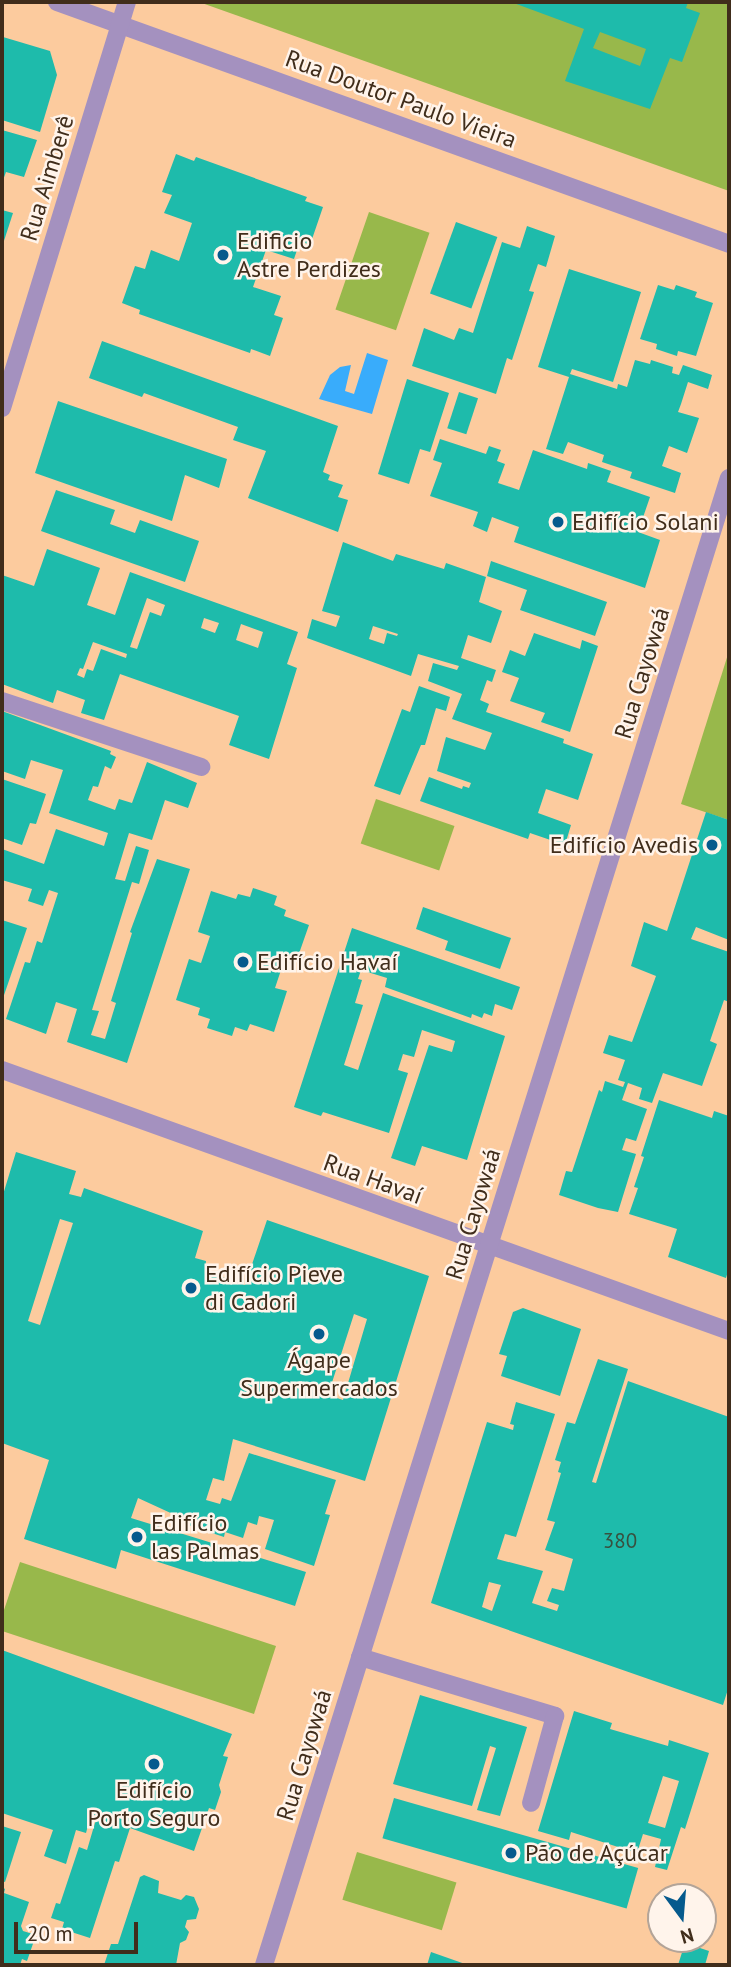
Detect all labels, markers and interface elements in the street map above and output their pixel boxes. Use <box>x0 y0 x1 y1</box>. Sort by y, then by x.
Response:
street label: Rua Doutor Paulo Vieira <box>281 44 521 154</box>
street label: Rua Aimberê <box>14 111 80 245</box>
place label: Edificio Astre Perdizes <box>237 227 381 283</box>
marker: Edificio Astre Perdizes <box>215 247 231 263</box>
place label: Edifício Solani <box>572 508 719 536</box>
marker: Edifício Solani <box>550 514 566 530</box>
street label: Rua Cayowaá <box>608 604 676 742</box>
place label: Edifício Avedis <box>549 831 698 859</box>
marker: Edifício Avedis <box>704 837 720 853</box>
place label: Edifício Havaí <box>257 948 398 976</box>
marker: Edifício Havaí <box>235 954 251 970</box>
street label: Rua Cayowaá <box>439 1145 507 1283</box>
street label: Rua Havaí <box>320 1148 426 1210</box>
place label: Edifício Pieve di Cadori <box>205 1260 343 1316</box>
marker: Edifício Pieve di Cadori <box>183 1280 199 1296</box>
marker: Ágape Supermercados <box>311 1326 327 1342</box>
place label: Ágape Supermercados <box>240 1346 398 1402</box>
place label: Edifício las Palmas <box>151 1509 259 1565</box>
house number: 380 <box>603 1528 637 1554</box>
marker: Edifício las Palmas <box>129 1529 145 1545</box>
street label: Rua Cayowaá <box>270 1686 338 1824</box>
marker: Edifício Porto Seguro <box>146 1756 162 1772</box>
place label: Edifício Porto Seguro <box>88 1776 220 1832</box>
place label: Pão de Açúcar <box>525 1839 669 1867</box>
marker: Pão de Açúcar <box>503 1845 519 1861</box>
north arrow <box>647 1883 717 1953</box>
scale bar <box>18 1908 142 1952</box>
text: 20 m <box>27 1920 73 1947</box>
text: N <box>678 1923 697 1950</box>

